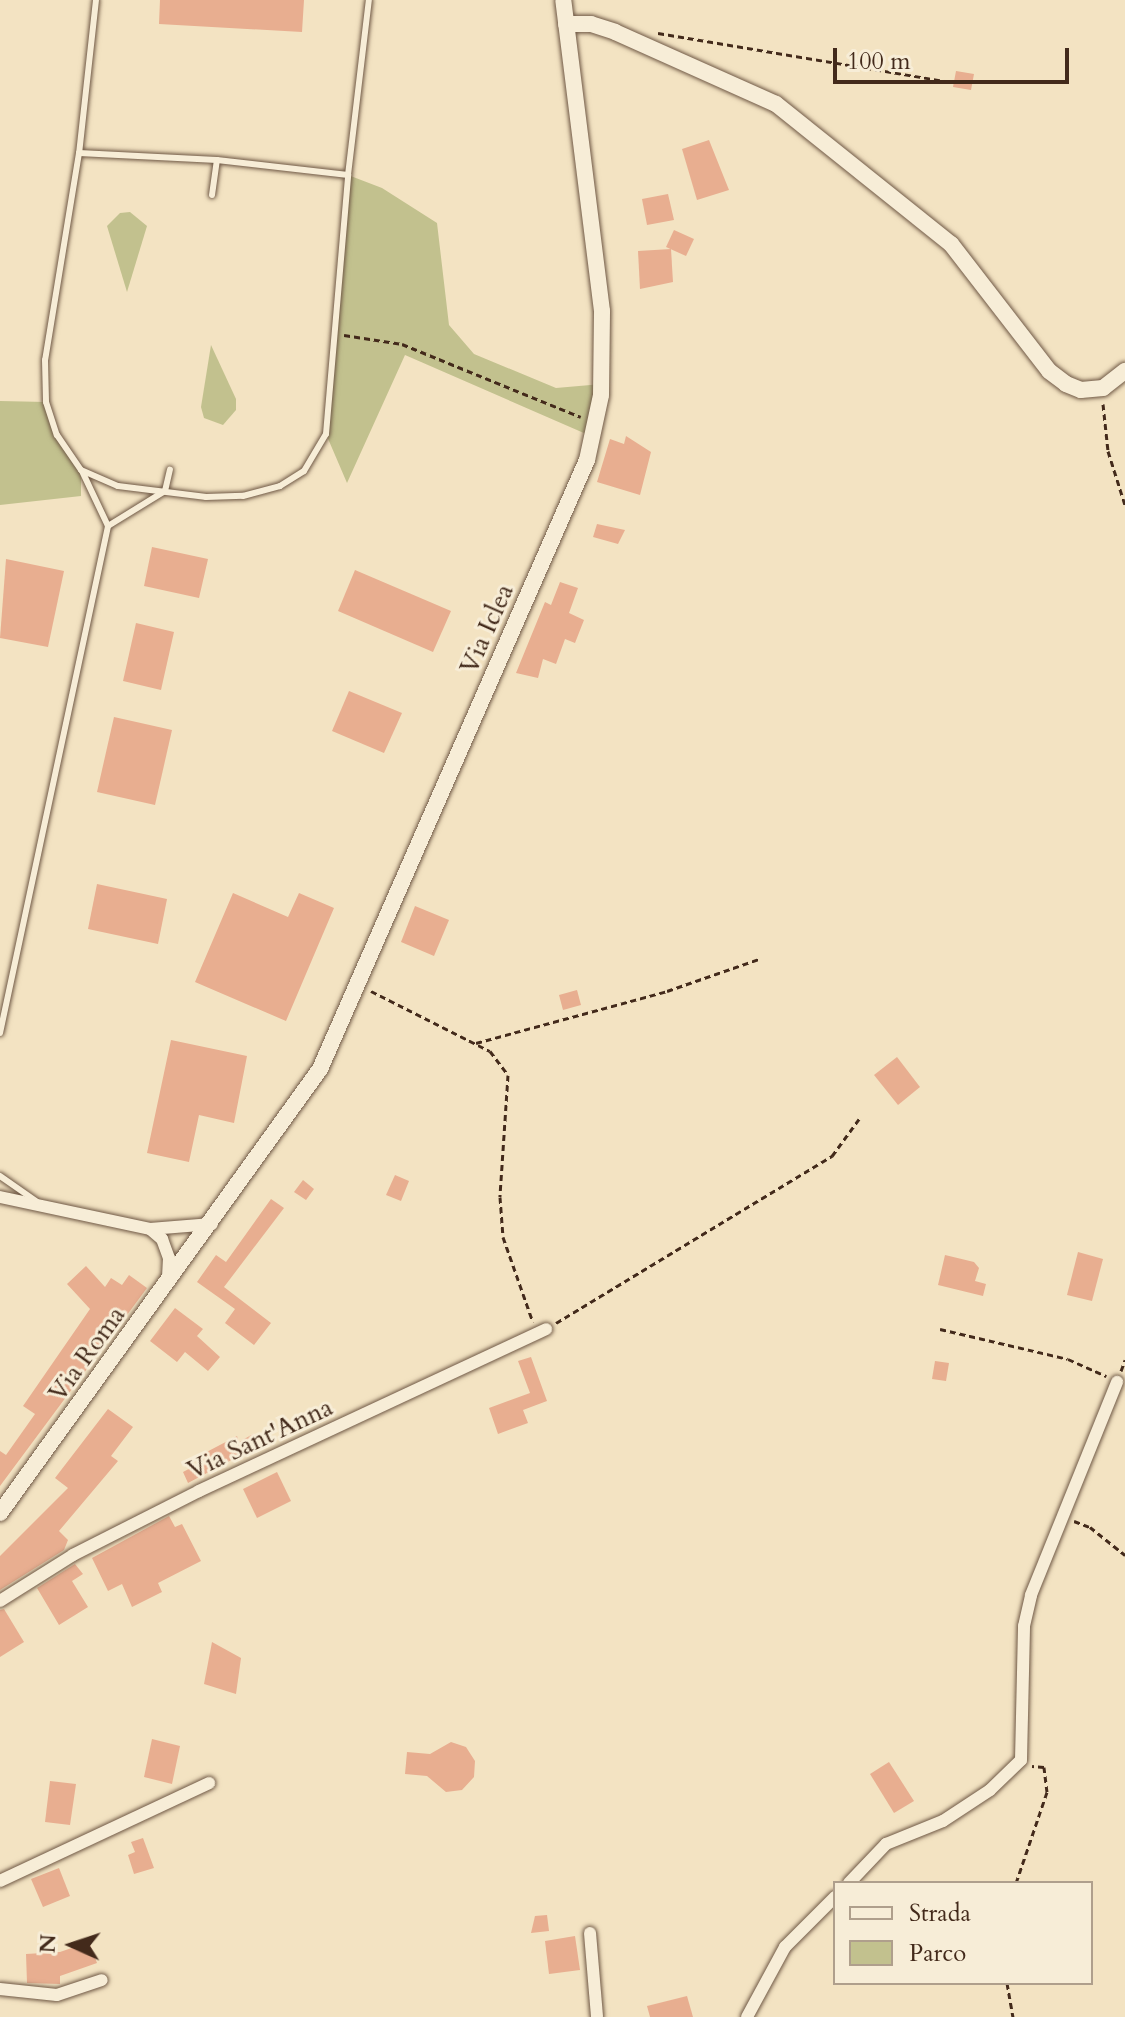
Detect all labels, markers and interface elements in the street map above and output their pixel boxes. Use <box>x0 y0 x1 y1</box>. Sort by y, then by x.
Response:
scale bar <box>837 32 1073 82</box>
text: 100 m <box>847 45 911 78</box>
street label: Via Iclea <box>453 579 521 679</box>
street label: Via Roma <box>42 1300 132 1408</box>
street label: Via Sant'Anna <box>182 1392 338 1486</box>
legend <box>833 1881 1093 1985</box>
text: Strada <box>909 1897 971 1930</box>
north arrow <box>32 1905 112 1985</box>
text: N <box>33 1933 64 1954</box>
text: Parco <box>909 1937 966 1970</box>

